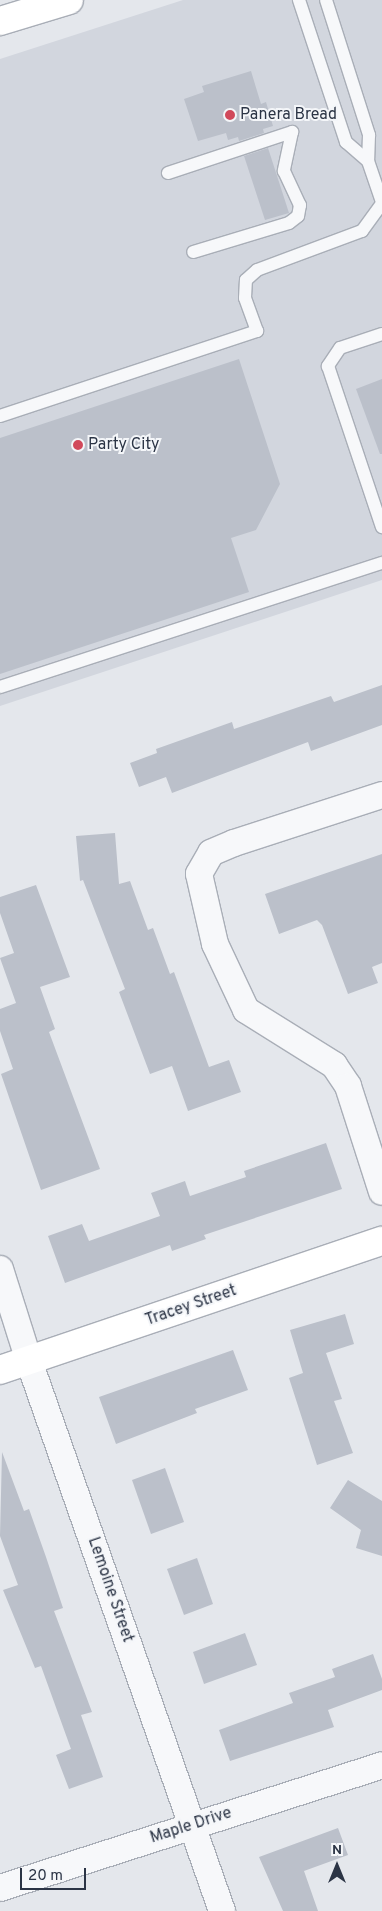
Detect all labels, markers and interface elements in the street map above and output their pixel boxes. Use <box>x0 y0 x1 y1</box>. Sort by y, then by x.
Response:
place label: Panera Bread <box>240 105 337 125</box>
marker: Panera Bread <box>224 109 236 121</box>
place label: Party City <box>88 435 159 455</box>
marker: Party City <box>72 439 84 451</box>
street label: Tracey Street <box>143 1281 239 1331</box>
street label: Lemoine Street <box>83 1535 137 1645</box>
street label: Maple Drive <box>148 1804 234 1848</box>
north arrow <box>312 1841 362 1891</box>
text: N <box>332 1842 342 1859</box>
scale bar <box>22 1858 89 1890</box>
text: 20 m <box>28 1867 63 1886</box>

